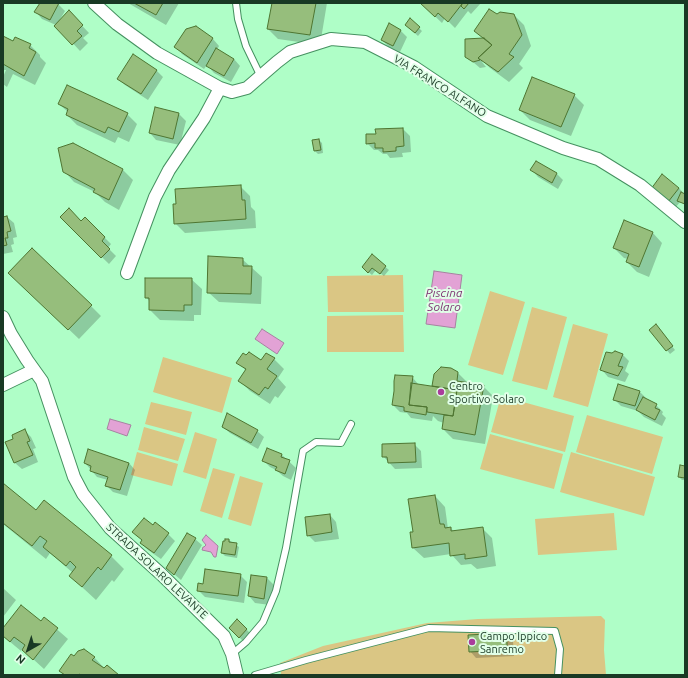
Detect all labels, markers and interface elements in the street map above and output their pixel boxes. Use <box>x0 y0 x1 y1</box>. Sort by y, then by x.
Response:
street label: VIA FRANCO ALFANO <box>391 52 489 120</box>
water label: Piscina Solaro <box>426 286 462 314</box>
place label: Centro Sportivo Solaro <box>449 379 524 405</box>
marker: Centro Sportivo Solaro <box>436 387 446 397</box>
street label: STRADA SOLARO LEVANTE <box>103 520 211 622</box>
place label: Campo Ippico Sanremo <box>480 629 547 655</box>
north arrow <box>8 630 48 670</box>
marker: Campo Ippico Sanremo <box>467 637 477 647</box>
text: N <box>13 652 27 667</box>

